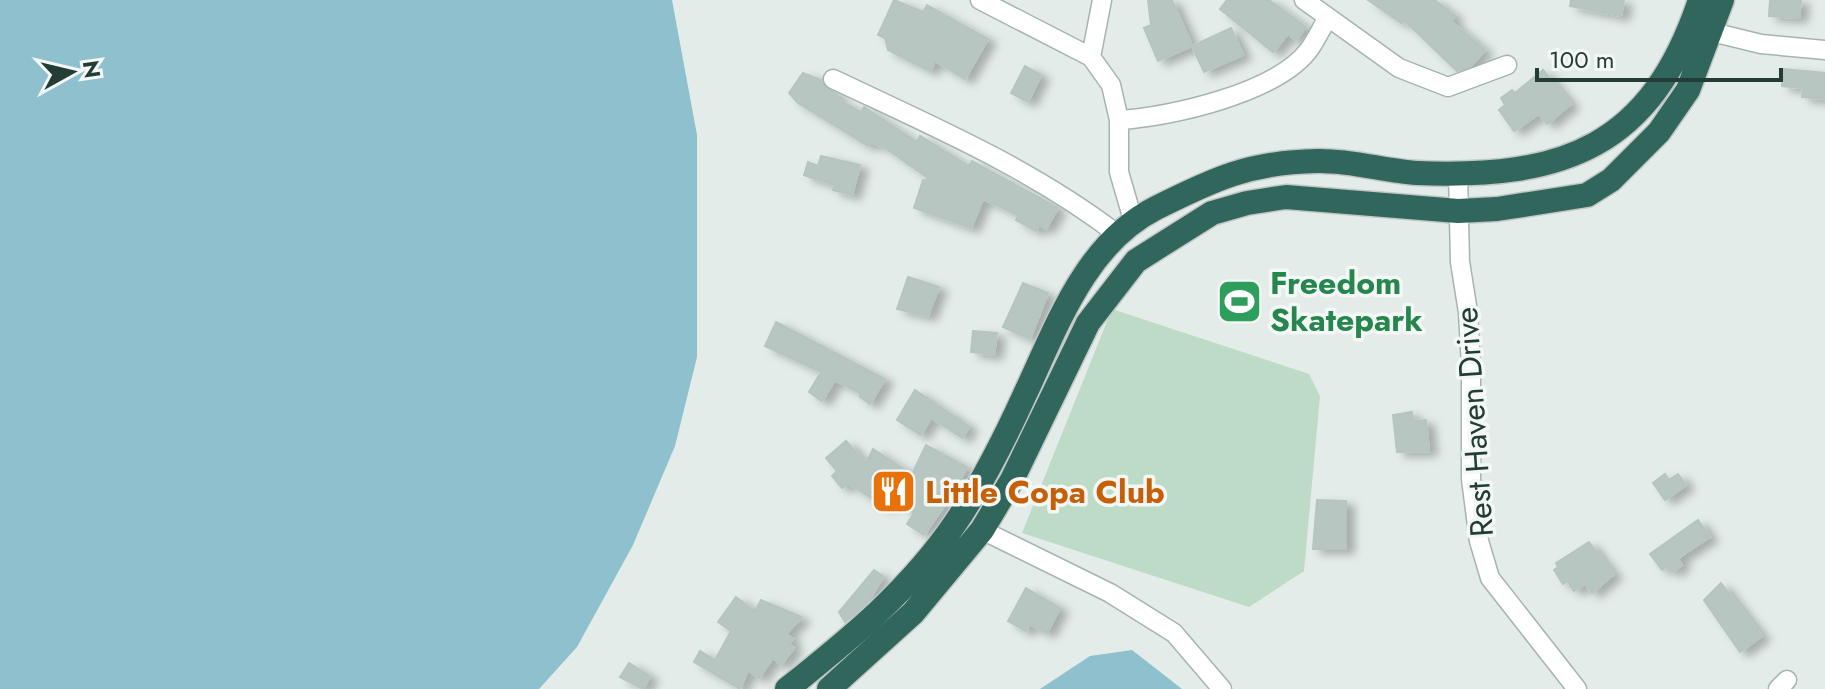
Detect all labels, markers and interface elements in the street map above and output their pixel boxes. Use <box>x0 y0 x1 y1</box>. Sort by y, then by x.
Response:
north arrow <box>32 32 112 112</box>
scale bar <box>1537 32 1781 82</box>
text: 100 m <box>1549 42 1615 77</box>
text: N <box>75 58 109 80</box>
place label: Freedom Skatepark <box>1270 260 1423 343</box>
sports icon: Freedom Skatepark <box>1215 277 1263 325</box>
street label: Rest Haven Drive <box>1443 306 1505 538</box>
restaurant icon: Little Copa Club <box>870 468 918 516</box>
place label: Little Copa Club <box>925 469 1165 515</box>

